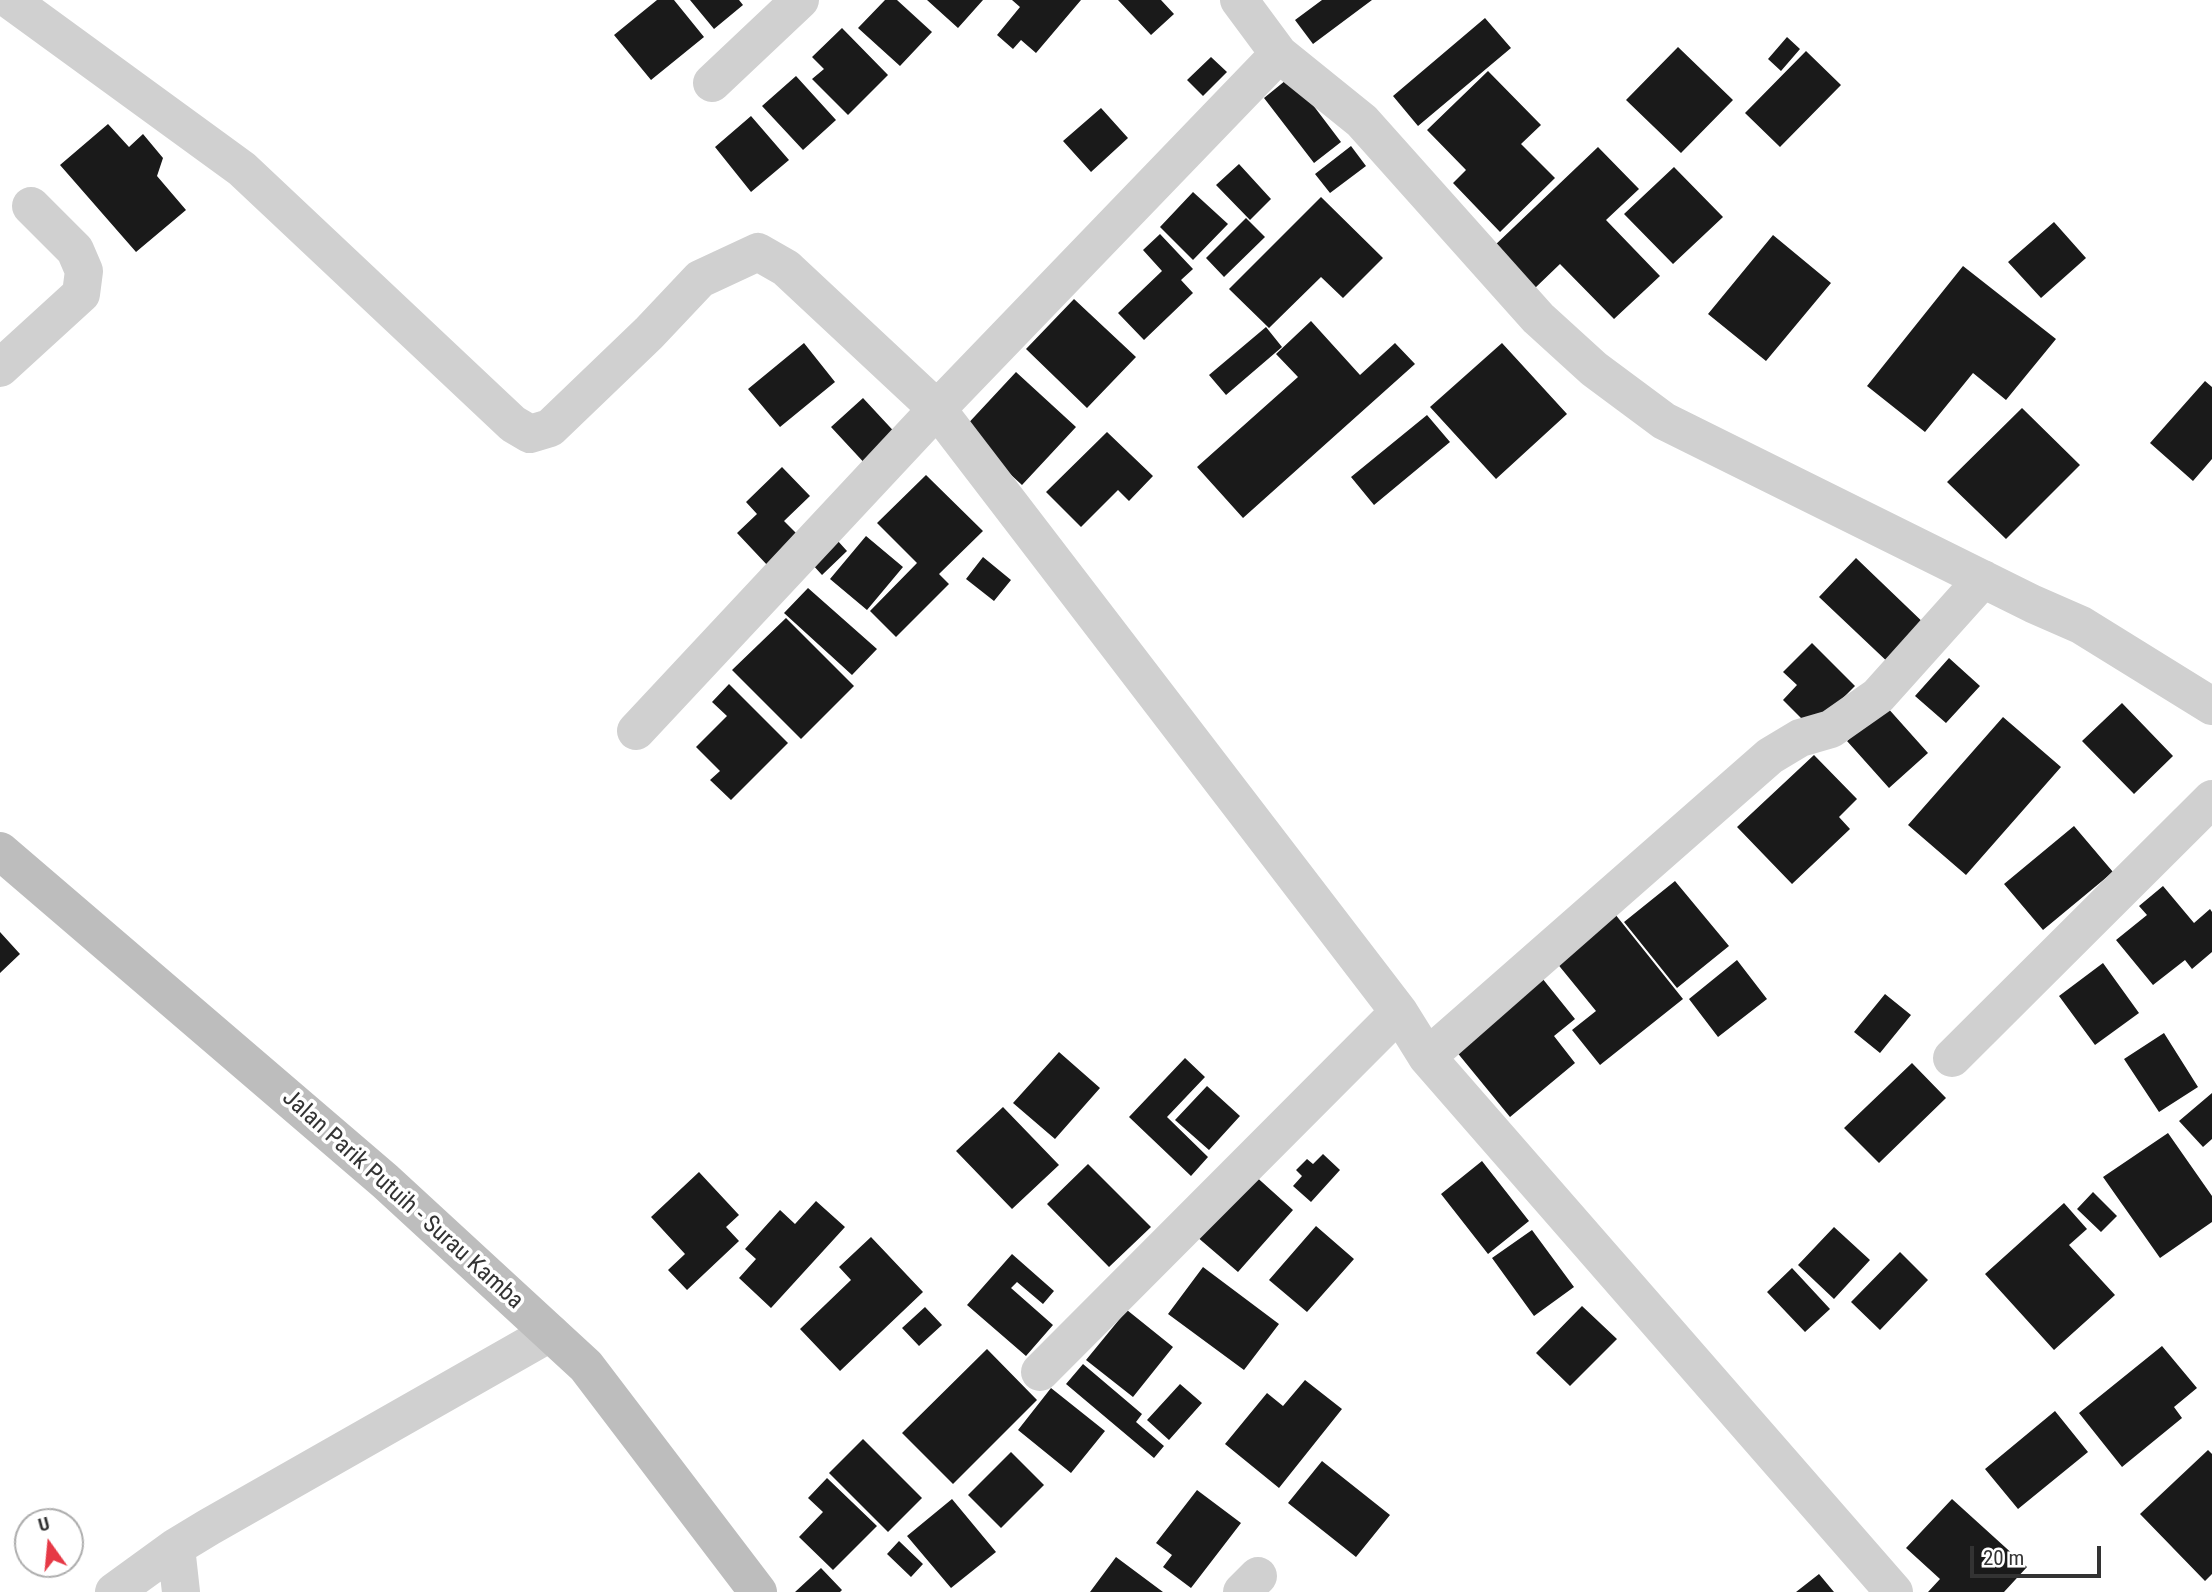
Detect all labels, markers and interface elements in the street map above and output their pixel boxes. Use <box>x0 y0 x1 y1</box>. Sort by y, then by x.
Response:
street label: Jalan Parik Putuih - Surau Kamba <box>276 1084 528 1316</box>
north arrow <box>14 1508 84 1578</box>
text: U <box>36 1512 52 1537</box>
scale bar <box>1974 1532 2105 1576</box>
text: 20 m <box>1983 1546 2024 1570</box>

